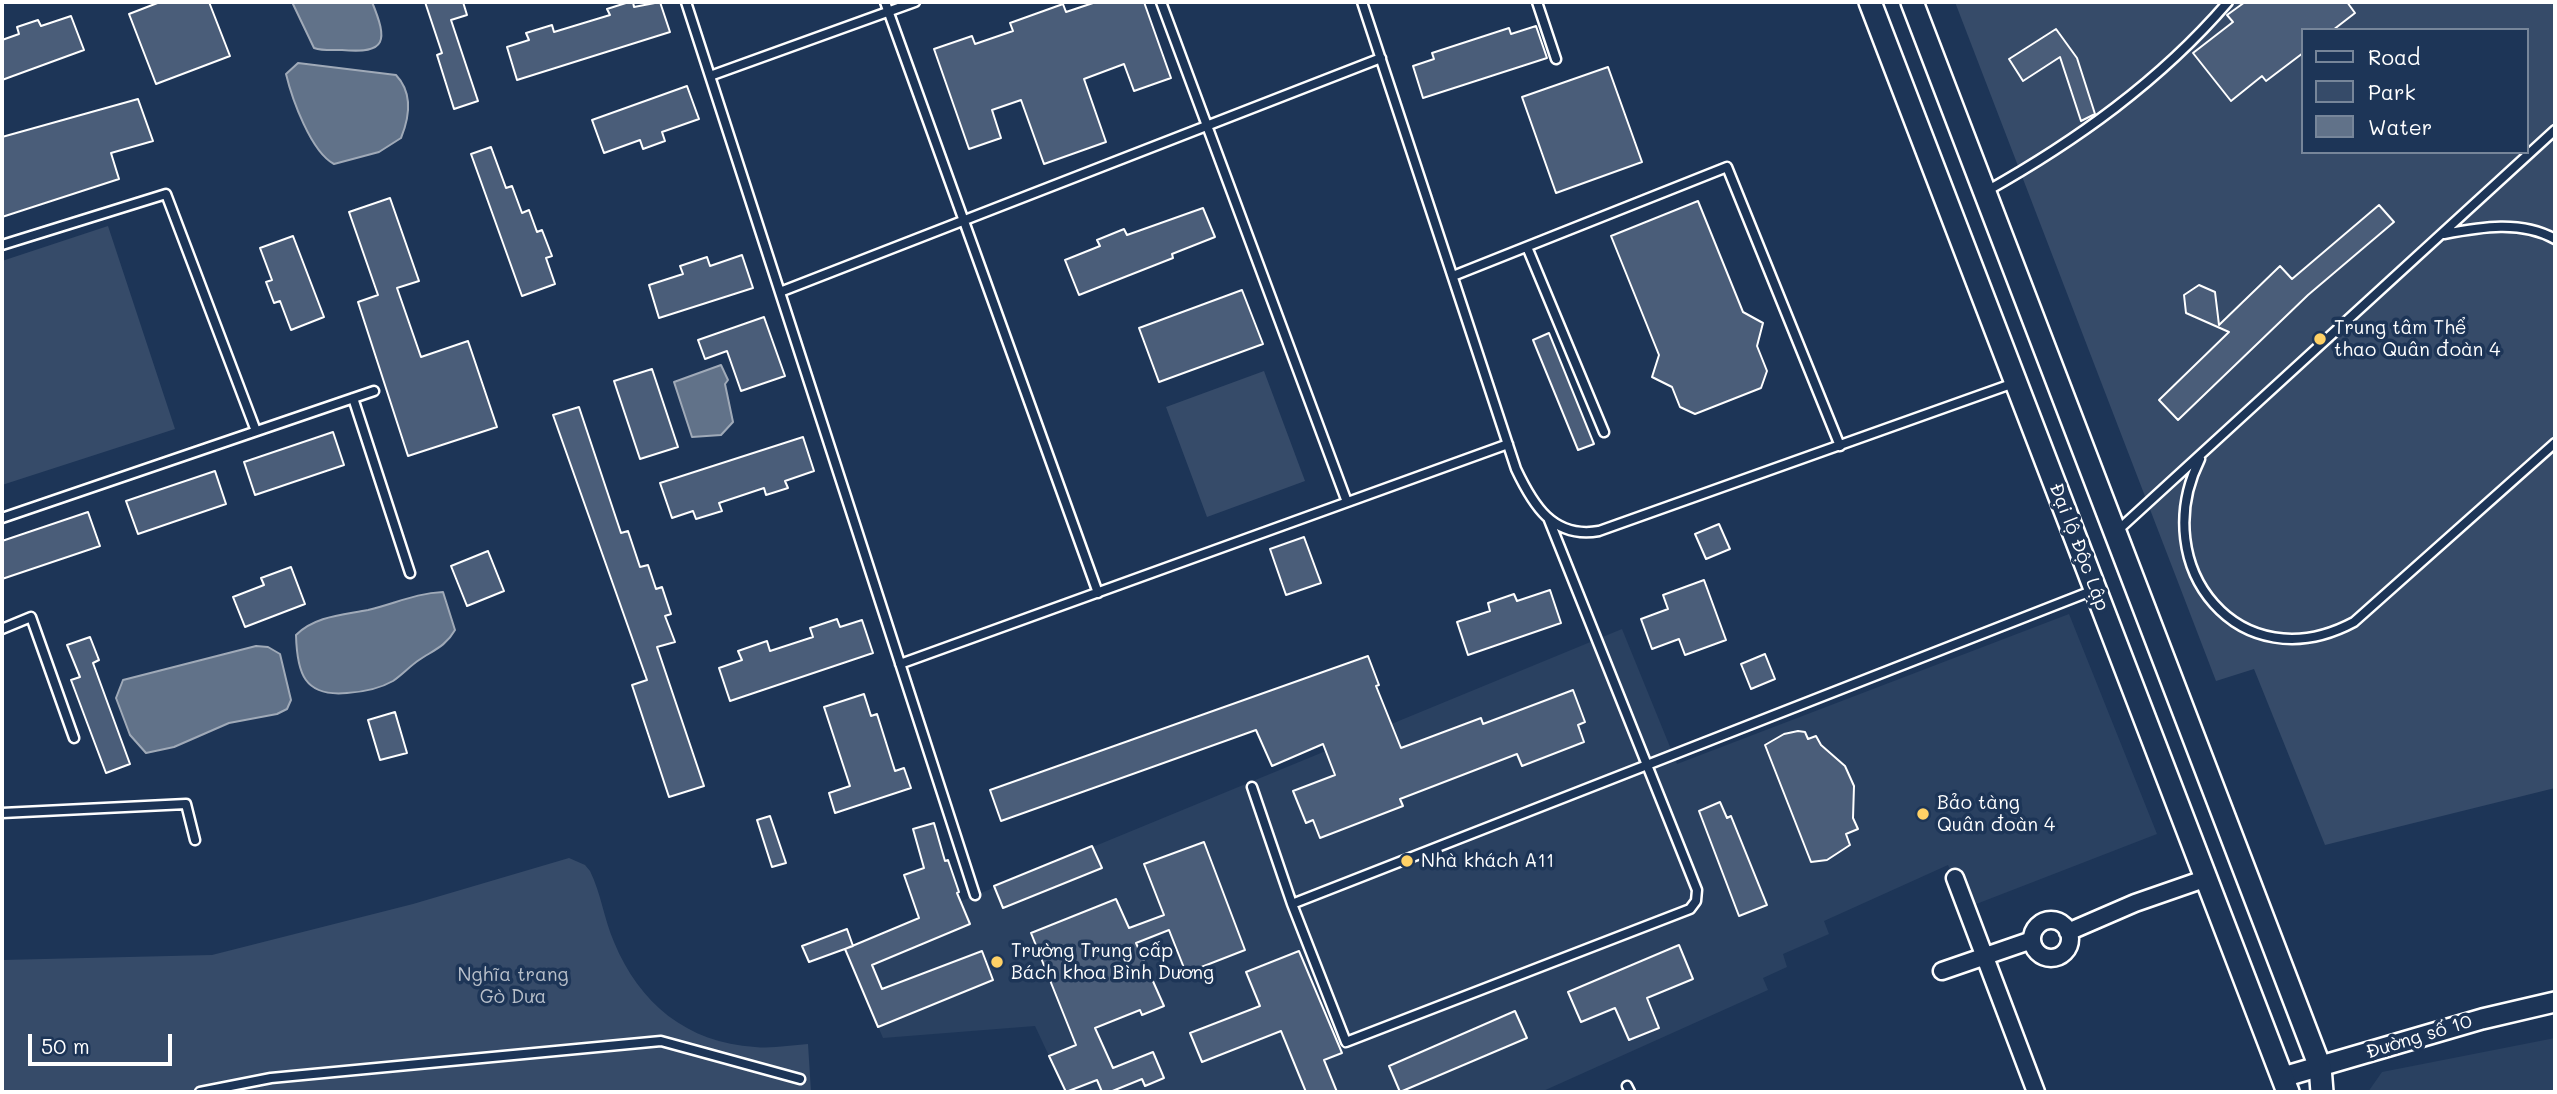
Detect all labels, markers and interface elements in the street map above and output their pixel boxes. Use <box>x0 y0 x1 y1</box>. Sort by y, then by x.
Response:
legend <box>2302 28 2529 154</box>
text: Road <box>2368 43 2420 70</box>
text: Park <box>2368 78 2416 105</box>
text: Water <box>2368 113 2432 140</box>
place label: Trung tâm Thể thao Quân đoàn 4 <box>2334 317 2500 361</box>
marker: Trung tâm Thể thao Quân đoàn 4 <box>2312 331 2328 347</box>
street label: Đại lộ Độc Lập <box>2044 480 2114 614</box>
place label: Bảo tàng Quân đoàn 4 <box>1937 792 2055 836</box>
marker: Bảo tàng Quân đoàn 4 <box>1915 806 1931 822</box>
place label: Nhà khách A11 <box>1421 850 1554 872</box>
marker: Nhà khách A11 <box>1399 853 1415 869</box>
place label: Trường Trung cấp Bách khoa Bình Dương <box>1011 940 1214 984</box>
marker: Trường Trung cấp Bách khoa Bình Dương <box>989 954 1005 970</box>
park label: Nghĩa trang Gò Dưa <box>458 964 568 1008</box>
street label: Đường số 10 <box>2363 1010 2475 1064</box>
scale bar <box>32 1020 175 1064</box>
text: 50 m <box>41 1032 90 1059</box>

